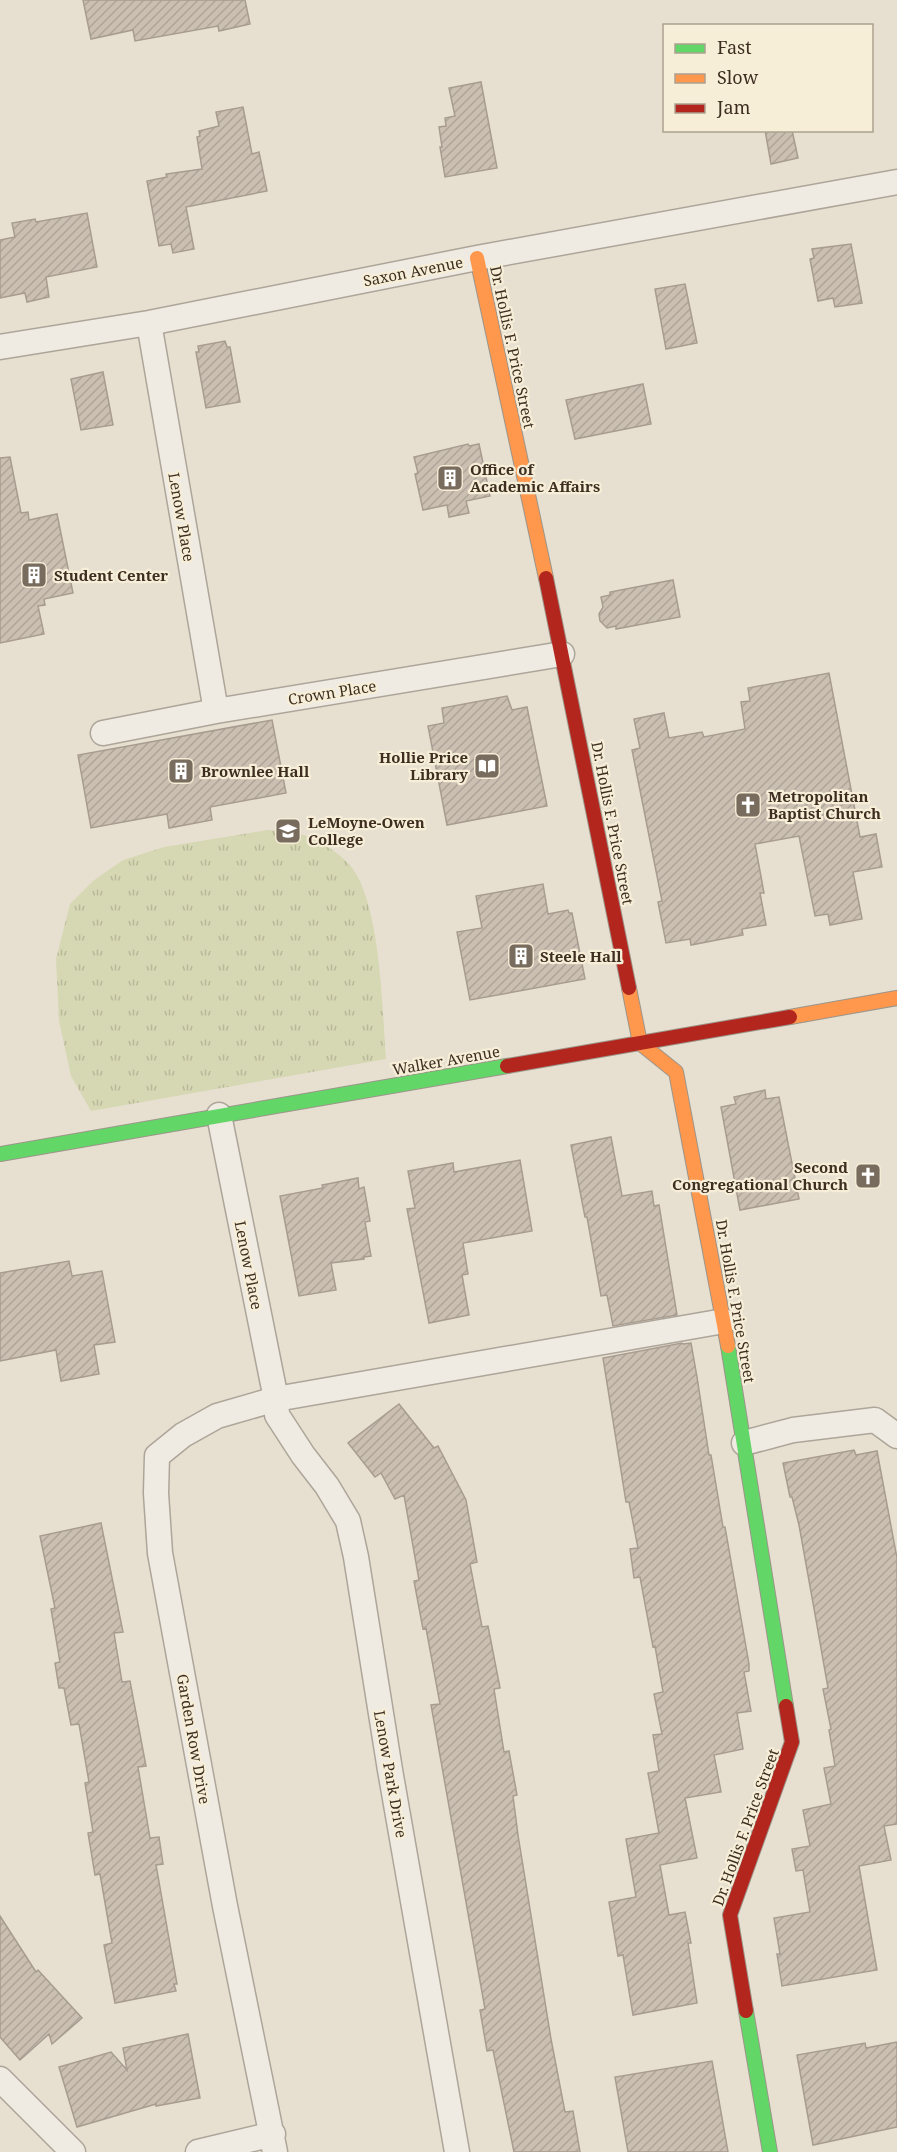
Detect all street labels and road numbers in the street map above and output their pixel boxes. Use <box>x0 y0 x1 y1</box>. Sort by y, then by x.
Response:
street label: Saxon Avenue <box>361 252 465 290</box>
street label: Dr. Hollis F. Price Street <box>486 264 540 430</box>
street label: Lenow Place <box>164 471 200 563</box>
street label: Crown Place <box>286 675 378 709</box>
street label: Dr. Hollis F. Price Street <box>587 740 639 906</box>
street label: Walker Avenue <box>391 1041 501 1079</box>
street label: Dr. Hollis F. Price Street <box>712 1218 760 1384</box>
street label: Lenow Place <box>231 1219 267 1311</box>
street label: Garden Row Drive <box>173 1672 215 1806</box>
street label: Lenow Park Drive <box>370 1709 412 1839</box>
street label: Dr. Hollis F. Price Street <box>707 1746 783 1908</box>

